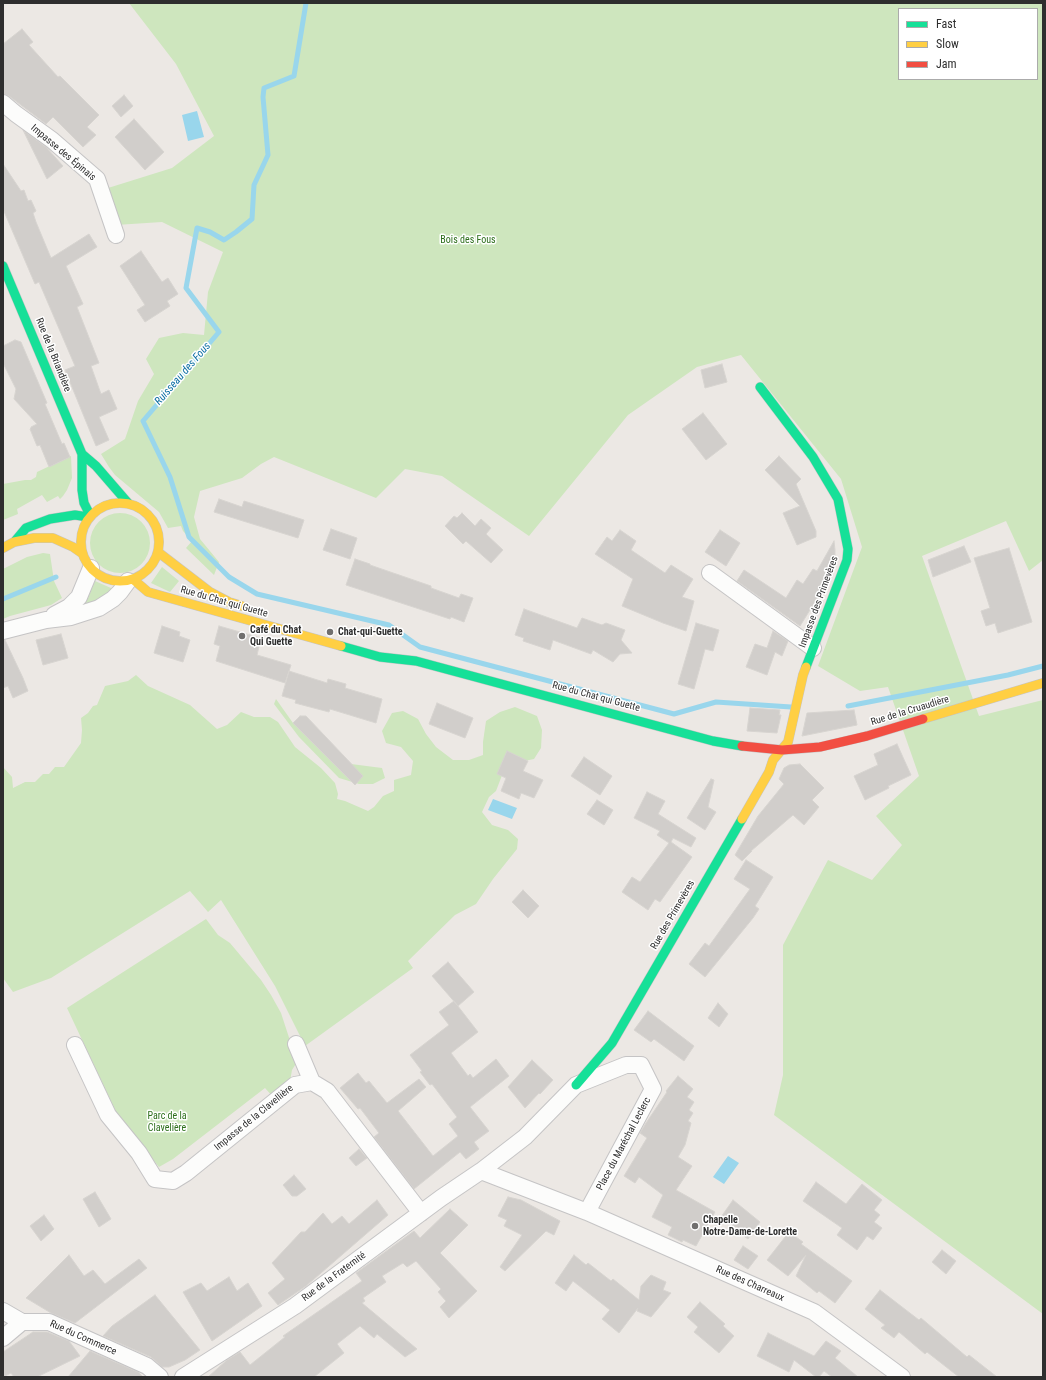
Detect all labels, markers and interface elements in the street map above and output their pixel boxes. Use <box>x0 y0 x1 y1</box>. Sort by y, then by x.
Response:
legend <box>898 8 1038 80</box>
text: Fast <box>936 17 956 31</box>
text: Slow <box>936 37 959 51</box>
text: Jam <box>936 57 957 71</box>
street label: Impasse des Épinais <box>28 122 98 184</box>
park label: Bois des Fous <box>440 234 496 246</box>
street label: Rue de la Briandière <box>33 316 73 394</box>
water label: Ruisseau des Fous <box>152 340 214 408</box>
street label: Impasse des Primevères <box>797 555 841 649</box>
street label: Rue du Chat qui Guette <box>179 584 269 620</box>
place label: Café du Chat Qui Guette <box>250 624 301 648</box>
place label: Chat-qui-Guette <box>338 626 402 638</box>
marker: Chat-qui-Guette <box>325 627 335 637</box>
marker: Café du Chat Qui Guette <box>237 631 247 641</box>
street label: Rue du Chat qui Guette <box>551 680 641 714</box>
street label: Rue de la Cruaudière <box>869 693 951 729</box>
street label: Rue des Primevères <box>648 878 698 952</box>
street label: Impasse de la Clavellière <box>212 1083 296 1153</box>
street label: Place du Maréchal Leclerc <box>594 1095 654 1193</box>
park label: Parc de la Clavelière <box>147 1110 187 1134</box>
place label: Chapelle Notre-Dame-de-Lorette <box>703 1214 797 1238</box>
marker: Chapelle Notre-Dame-de-Lorette <box>690 1221 700 1231</box>
street label: Rue de la Fraternité <box>300 1250 368 1304</box>
street label: Rue des Charreaux <box>714 1264 786 1304</box>
street label: Rue du Commerce <box>48 1318 118 1358</box>

